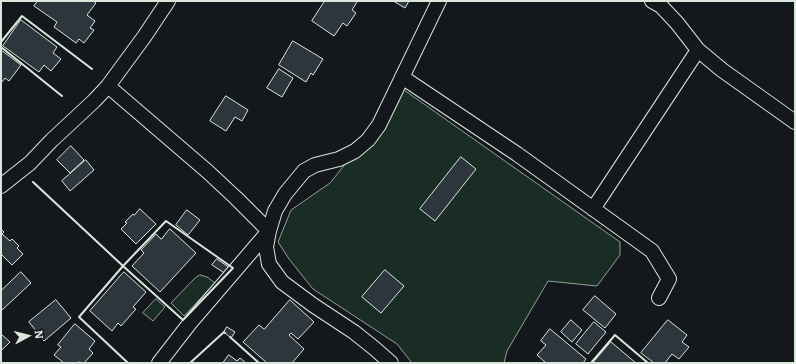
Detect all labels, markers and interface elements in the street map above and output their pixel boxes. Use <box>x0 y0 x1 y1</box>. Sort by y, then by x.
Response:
north arrow <box>8 316 48 356</box>
text: N <box>31 329 48 340</box>

